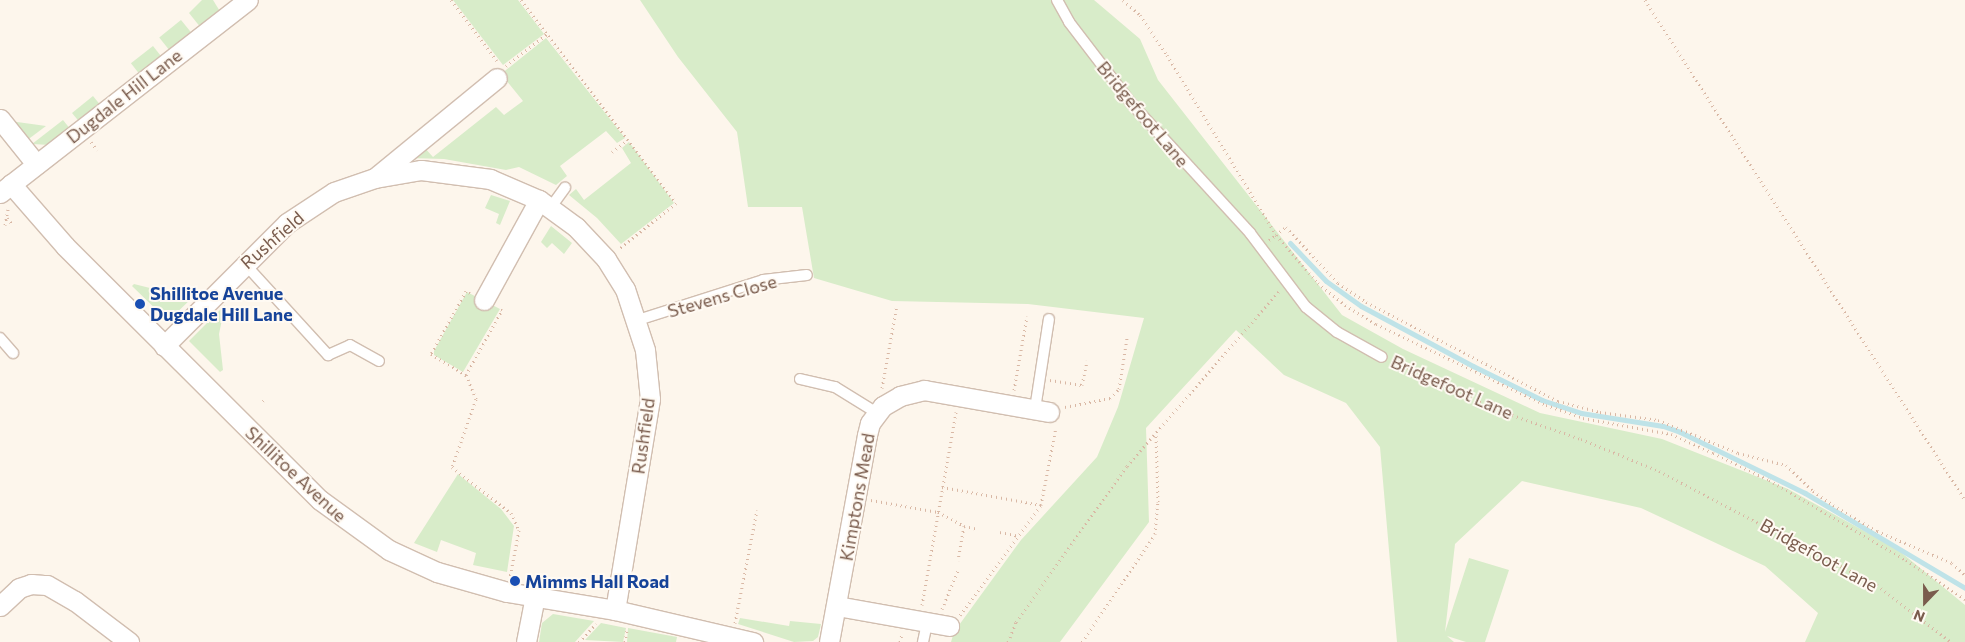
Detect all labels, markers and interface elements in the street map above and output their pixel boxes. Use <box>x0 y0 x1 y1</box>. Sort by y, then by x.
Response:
street label: Dugdale Hill Lane <box>62 44 186 148</box>
street label: Bridgefoot Lane <box>1093 57 1193 171</box>
street label: Rushfield <box>236 207 308 273</box>
street label: Stevens Close <box>665 270 779 322</box>
place label: Shillitoe Avenue Dugdale Hill Lane <box>150 283 293 326</box>
marker: Shillitoe Avenue Dugdale Hill Lane <box>134 298 146 310</box>
street label: Bridgefoot Lane <box>1388 350 1516 424</box>
street label: Rushfield <box>627 397 659 475</box>
street label: Shillitoe Avenue <box>241 422 351 526</box>
street label: Kimptons Mead <box>835 431 879 563</box>
street label: Bridgefoot Lane <box>1756 514 1882 596</box>
place label: Mimms Hall Road <box>525 570 669 592</box>
marker: Mimms Hall Road <box>509 575 521 587</box>
north arrow <box>1900 577 1950 627</box>
text: N <box>1911 607 1927 626</box>

